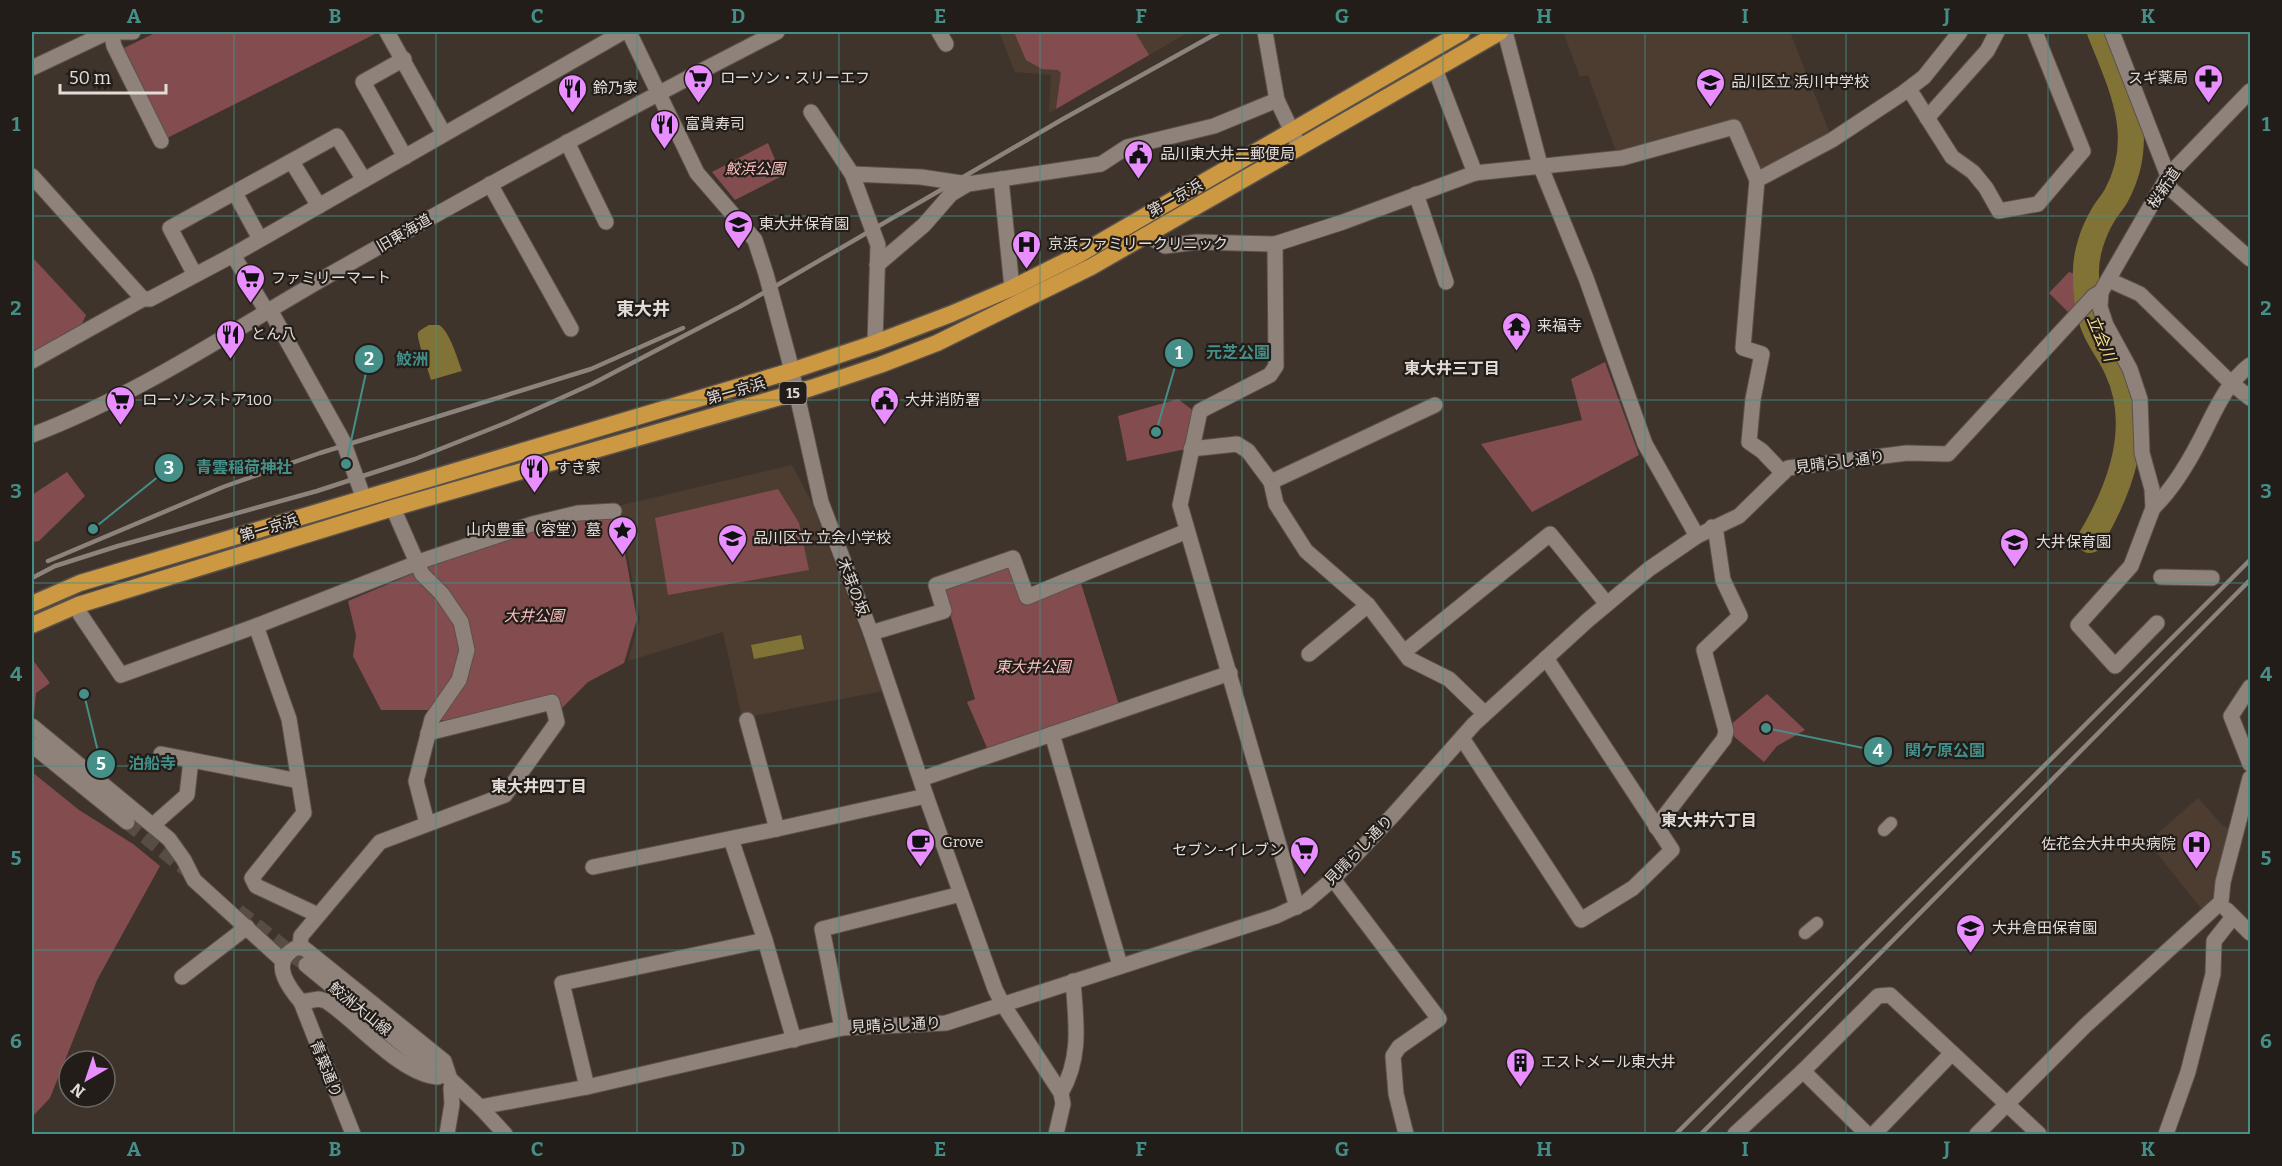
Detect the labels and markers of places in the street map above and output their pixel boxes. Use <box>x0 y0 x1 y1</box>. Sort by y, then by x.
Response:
supermarket icon: ローソン・スリーエフ <box>683 62 715 104</box>
pharmacy icon: スギ薬局 <box>2193 62 2225 104</box>
school or university icon: 品川区立 浜川中学校 <box>1694 66 1726 108</box>
place label: ローソン・スリーエフ <box>720 69 870 87</box>
place label: スギ薬局 <box>2128 69 2188 87</box>
restaurant icon: 鈴乃家 <box>556 72 588 114</box>
place label: 品川区立 浜川中学校 <box>1731 73 1869 91</box>
place label: 鈴乃家 <box>593 79 638 97</box>
restaurant icon: 富貴寿司 <box>648 108 680 150</box>
place label: 富貴寿司 <box>685 115 745 133</box>
public building icon: 品川東大井二郵便局 <box>1123 138 1155 180</box>
place label: 品川東大井二郵便局 <box>1160 145 1295 163</box>
school or university icon: 東大井保育園 <box>722 208 754 250</box>
place label: 東大井保育園 <box>759 215 849 233</box>
hospital icon: 京浜ファミリークリニック <box>1011 228 1043 270</box>
place label: 京浜ファミリークリニック <box>1048 235 1228 253</box>
supermarket icon: ファミリーマート <box>234 262 266 304</box>
place label: ファミリーマート <box>271 269 391 287</box>
temple icon: 来福寺 <box>1500 310 1532 352</box>
place label: 来福寺 <box>1537 317 1582 335</box>
restaurant icon: とん八 <box>214 318 246 360</box>
place label: とん八 <box>251 325 296 343</box>
callout: 元芝公園 <box>1164 336 1282 370</box>
callout: 鮫洲 <box>354 342 440 376</box>
supermarket icon: ローソンストア100 <box>105 384 137 426</box>
public building icon: 大井消防署 <box>868 384 900 426</box>
place label: ローソンストア100 <box>142 391 272 409</box>
place label: 大井消防署 <box>905 391 980 409</box>
callout: 青雲稲荷神社 <box>154 451 304 485</box>
restaurant icon: すき家 <box>519 452 551 494</box>
place label: すき家 <box>556 459 601 477</box>
place icon: 山内豊重（容堂）墓 <box>606 514 638 556</box>
place label: 山内豊重（容堂）墓 <box>466 521 601 539</box>
school or university icon: 品川区立 立会小学校 <box>716 522 748 564</box>
school or university icon: 大井保育園 <box>1999 526 2031 568</box>
place label: 品川区立 立会小学校 <box>753 529 891 547</box>
place label: 大井保育園 <box>2036 533 2111 551</box>
callout: 関ケ原公園 <box>1863 734 1997 768</box>
callout: 泊船寺 <box>86 747 188 781</box>
cafe icon: Grove <box>905 826 937 868</box>
hospital icon: 佐花会大井中央病院 <box>2181 828 2213 870</box>
place label: Grove <box>942 833 984 851</box>
supermarket icon: セブン-イレブン <box>1289 834 1321 876</box>
place label: 佐花会大井中央病院 <box>2041 835 2176 853</box>
place label: セブン-イレブン <box>1172 841 1284 859</box>
school or university icon: 大井倉田保育園 <box>1955 912 1987 954</box>
place label: 大井倉田保育園 <box>1992 919 2097 937</box>
building icon: エストメール東大井 <box>1504 1046 1536 1088</box>
place label: エストメール東大井 <box>1541 1053 1676 1071</box>

